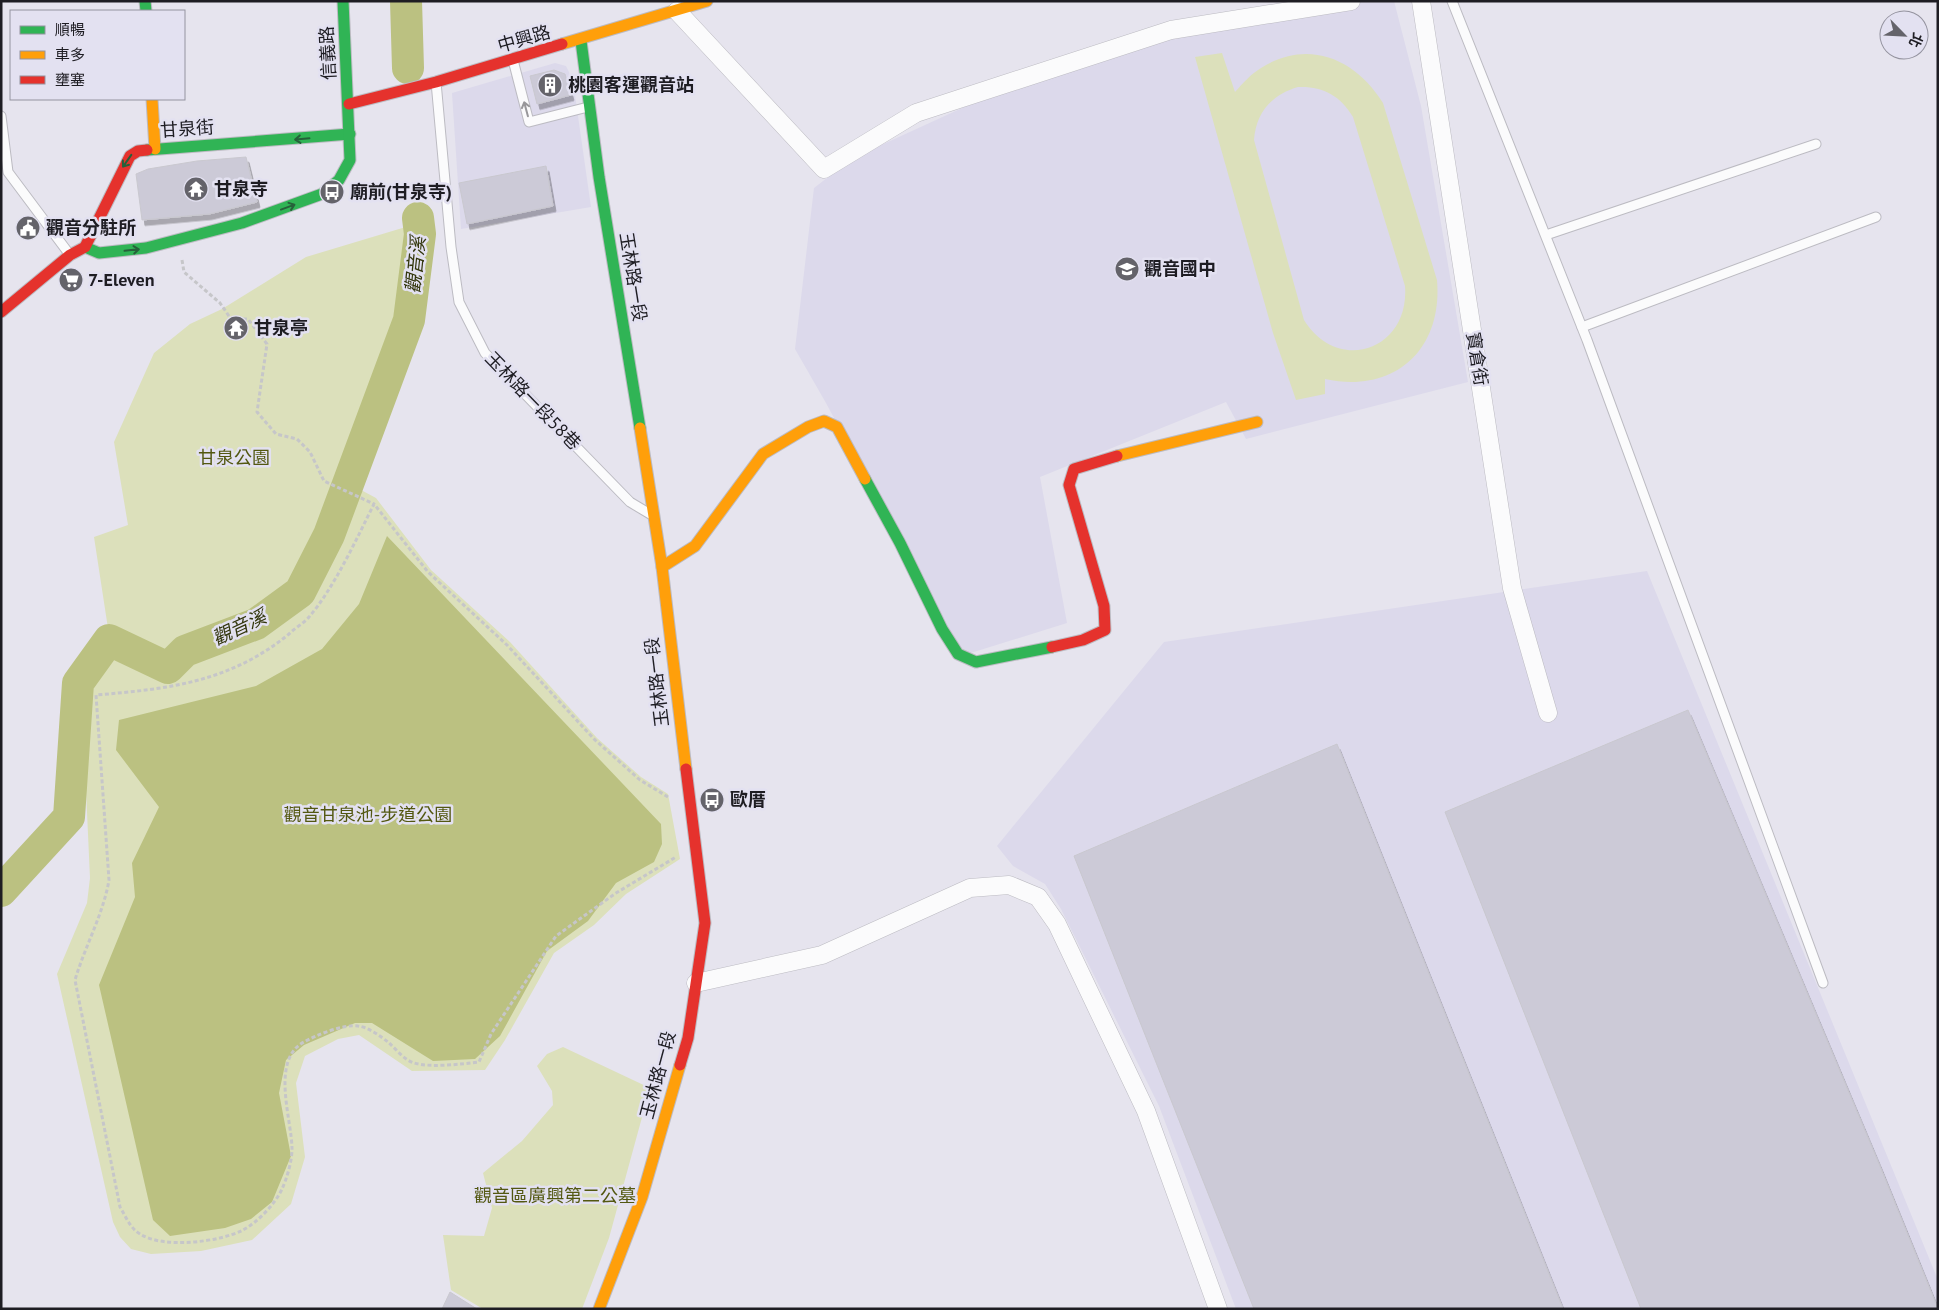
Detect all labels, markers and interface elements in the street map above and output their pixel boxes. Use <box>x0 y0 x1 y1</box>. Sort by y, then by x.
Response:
legend <box>10 10 185 100</box>
north arrow <box>1879 10 1929 60</box>
text: 順暢 <box>55 20 85 39</box>
street label: 中興路 <box>495 20 553 57</box>
street label: 信義路 <box>315 25 340 81</box>
text: 北 <box>1905 30 1927 50</box>
text: 車多 <box>55 45 85 64</box>
text: 壅塞 <box>55 70 85 89</box>
building icon: 桃園客運觀音站 <box>537 72 563 98</box>
place label: 桃園客運觀音站 <box>568 73 694 96</box>
one-way arrow <box>521 102 530 118</box>
street label: 甘泉街 <box>159 115 215 142</box>
one-way arrow <box>294 134 310 143</box>
one-way arrow <box>122 154 132 168</box>
temple icon: 甘泉寺 <box>183 176 209 202</box>
place label: 甘泉寺 <box>214 177 268 200</box>
bus stop icon: 廟前(甘泉寺) <box>319 179 345 205</box>
place label: 廟前(甘泉寺) <box>350 180 452 203</box>
one-way arrow <box>280 202 296 211</box>
public building icon: 觀音分駐所 <box>15 215 41 241</box>
place label: 觀音分駐所 <box>46 216 136 239</box>
street label: 玉林路一段 <box>615 231 652 323</box>
water label: 觀音溪 <box>400 232 430 295</box>
one-way arrow <box>124 245 140 255</box>
school or university icon: 觀音國中 <box>1114 256 1140 282</box>
place label: 觀音國中 <box>1144 257 1216 280</box>
supermarket icon: 7-Eleven <box>58 267 84 293</box>
place label: 7-Eleven <box>88 268 155 291</box>
temple icon: 甘泉亭 <box>223 315 249 341</box>
place label: 甘泉亭 <box>254 316 308 339</box>
street label: 寶倉街 <box>1462 330 1493 387</box>
street label: 玉林路一段58巷 <box>481 347 586 455</box>
park label: 甘泉公園 <box>198 446 270 469</box>
water label: 觀音溪 <box>208 603 273 650</box>
street label: 玉林路一段 <box>640 636 673 728</box>
bus stop icon: 歐厝 <box>699 787 725 813</box>
place label: 歐厝 <box>730 788 766 811</box>
park label: 觀音甘泉池-步道公園 <box>284 803 452 826</box>
street label: 玉林路一段 <box>635 1028 680 1121</box>
park label: 觀音區廣興第二公墓 <box>474 1184 636 1207</box>

